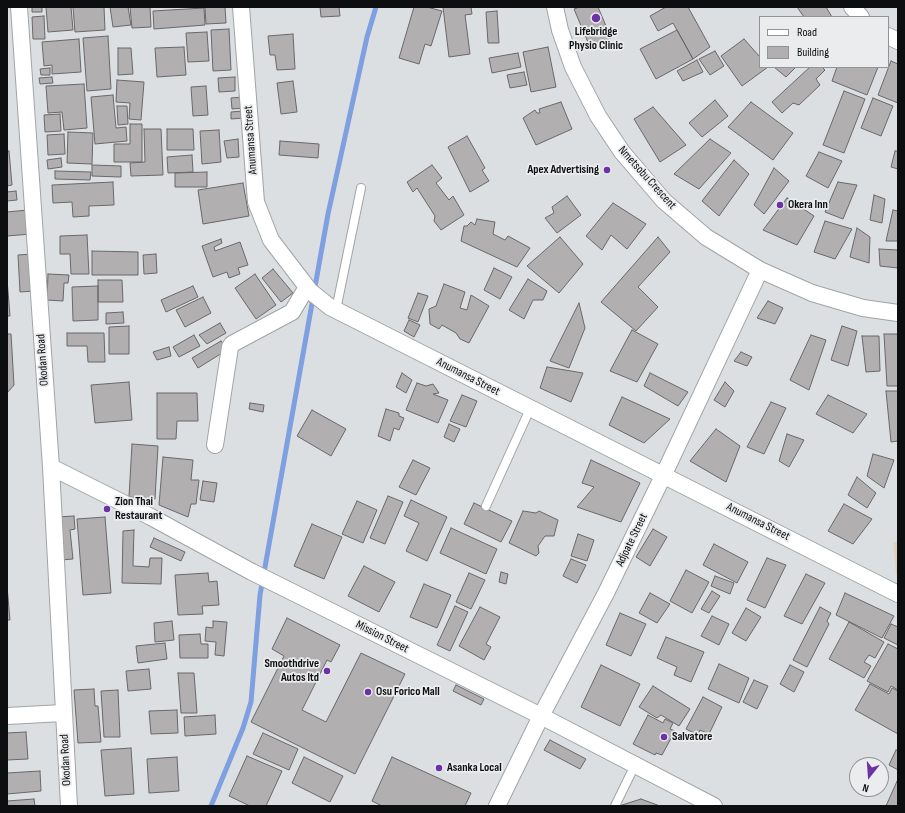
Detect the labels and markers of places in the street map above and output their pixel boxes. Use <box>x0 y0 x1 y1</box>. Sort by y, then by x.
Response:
marker: Lifebridge Physio Clinic <box>590 12 602 24</box>
place label: Lifebridge Physio Clinic <box>569 25 623 53</box>
place label: Apex Advertising <box>527 163 599 177</box>
marker: Apex Advertising <box>602 165 612 175</box>
place label: Okera Inn <box>788 198 828 212</box>
marker: Okera Inn <box>775 200 785 210</box>
place label: Zion Thai Restaurant <box>115 495 162 523</box>
marker: Zion Thai Restaurant <box>102 504 112 514</box>
place label: Smoothdrive Autos ltd <box>264 657 319 685</box>
marker: Smoothdrive Autos ltd <box>322 666 332 676</box>
place label: Osu Forico Mall <box>376 685 440 699</box>
marker: Osu Forico Mall <box>363 687 373 697</box>
place label: Salvatore <box>672 730 712 744</box>
marker: Salvatore <box>659 732 669 742</box>
place label: Asanka Local <box>447 761 502 775</box>
marker: Asanka Local <box>434 763 444 773</box>

